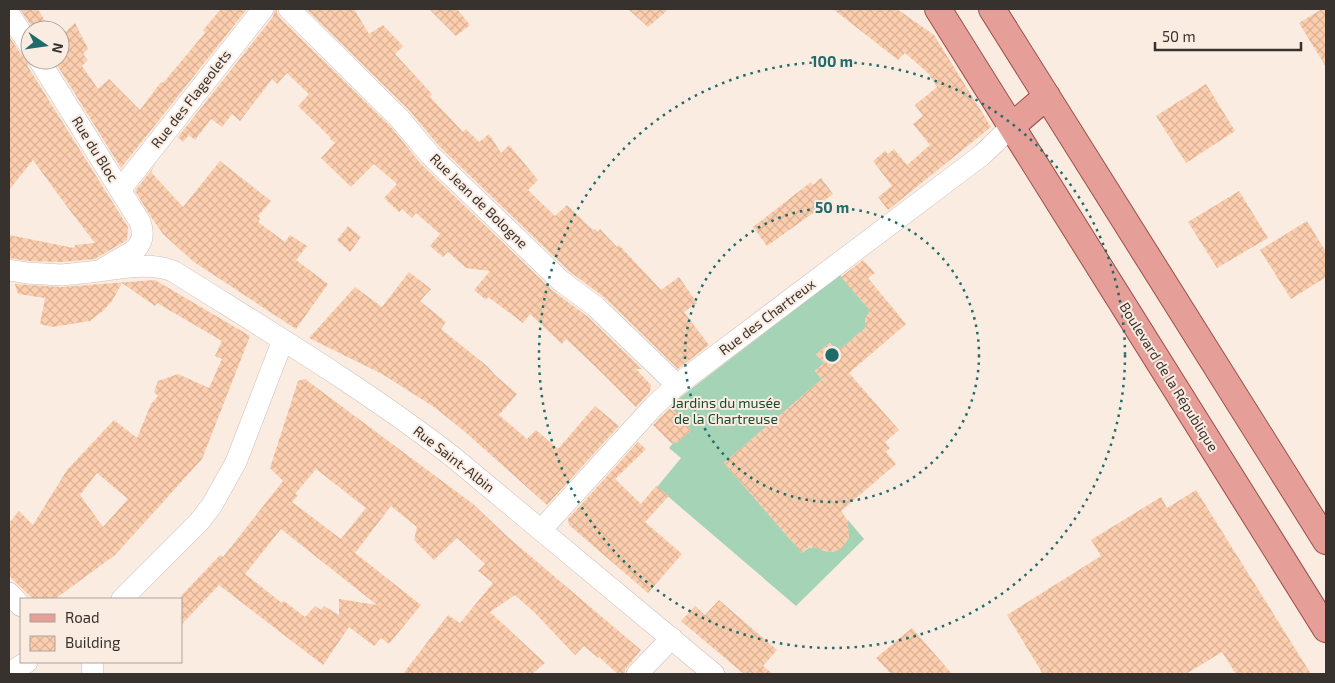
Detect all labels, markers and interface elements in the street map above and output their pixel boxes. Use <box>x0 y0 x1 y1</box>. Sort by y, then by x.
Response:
north arrow <box>20 20 70 70</box>
scale bar <box>1155 20 1301 52</box>
text: 50 m <box>1162 27 1196 45</box>
text: N <box>49 41 68 55</box>
street label: Rue des Flageolets <box>147 46 234 151</box>
text: 100 m <box>811 52 853 70</box>
street label: Rue du Bloc <box>69 113 122 185</box>
street label: Rue Jean de Bologne <box>427 150 532 252</box>
text: 50 m <box>815 198 849 216</box>
street label: Rue des Chartreux <box>715 275 819 358</box>
street label: Boulevard de la République <box>1116 299 1222 455</box>
centre of rings <box>823 346 841 364</box>
park label: Jardins du musée de la Chartreuse <box>671 394 781 427</box>
street label: Rue Saint-Albin <box>410 422 498 496</box>
legend <box>20 598 182 663</box>
text: Road <box>65 608 100 626</box>
text: Building <box>65 633 121 651</box>

